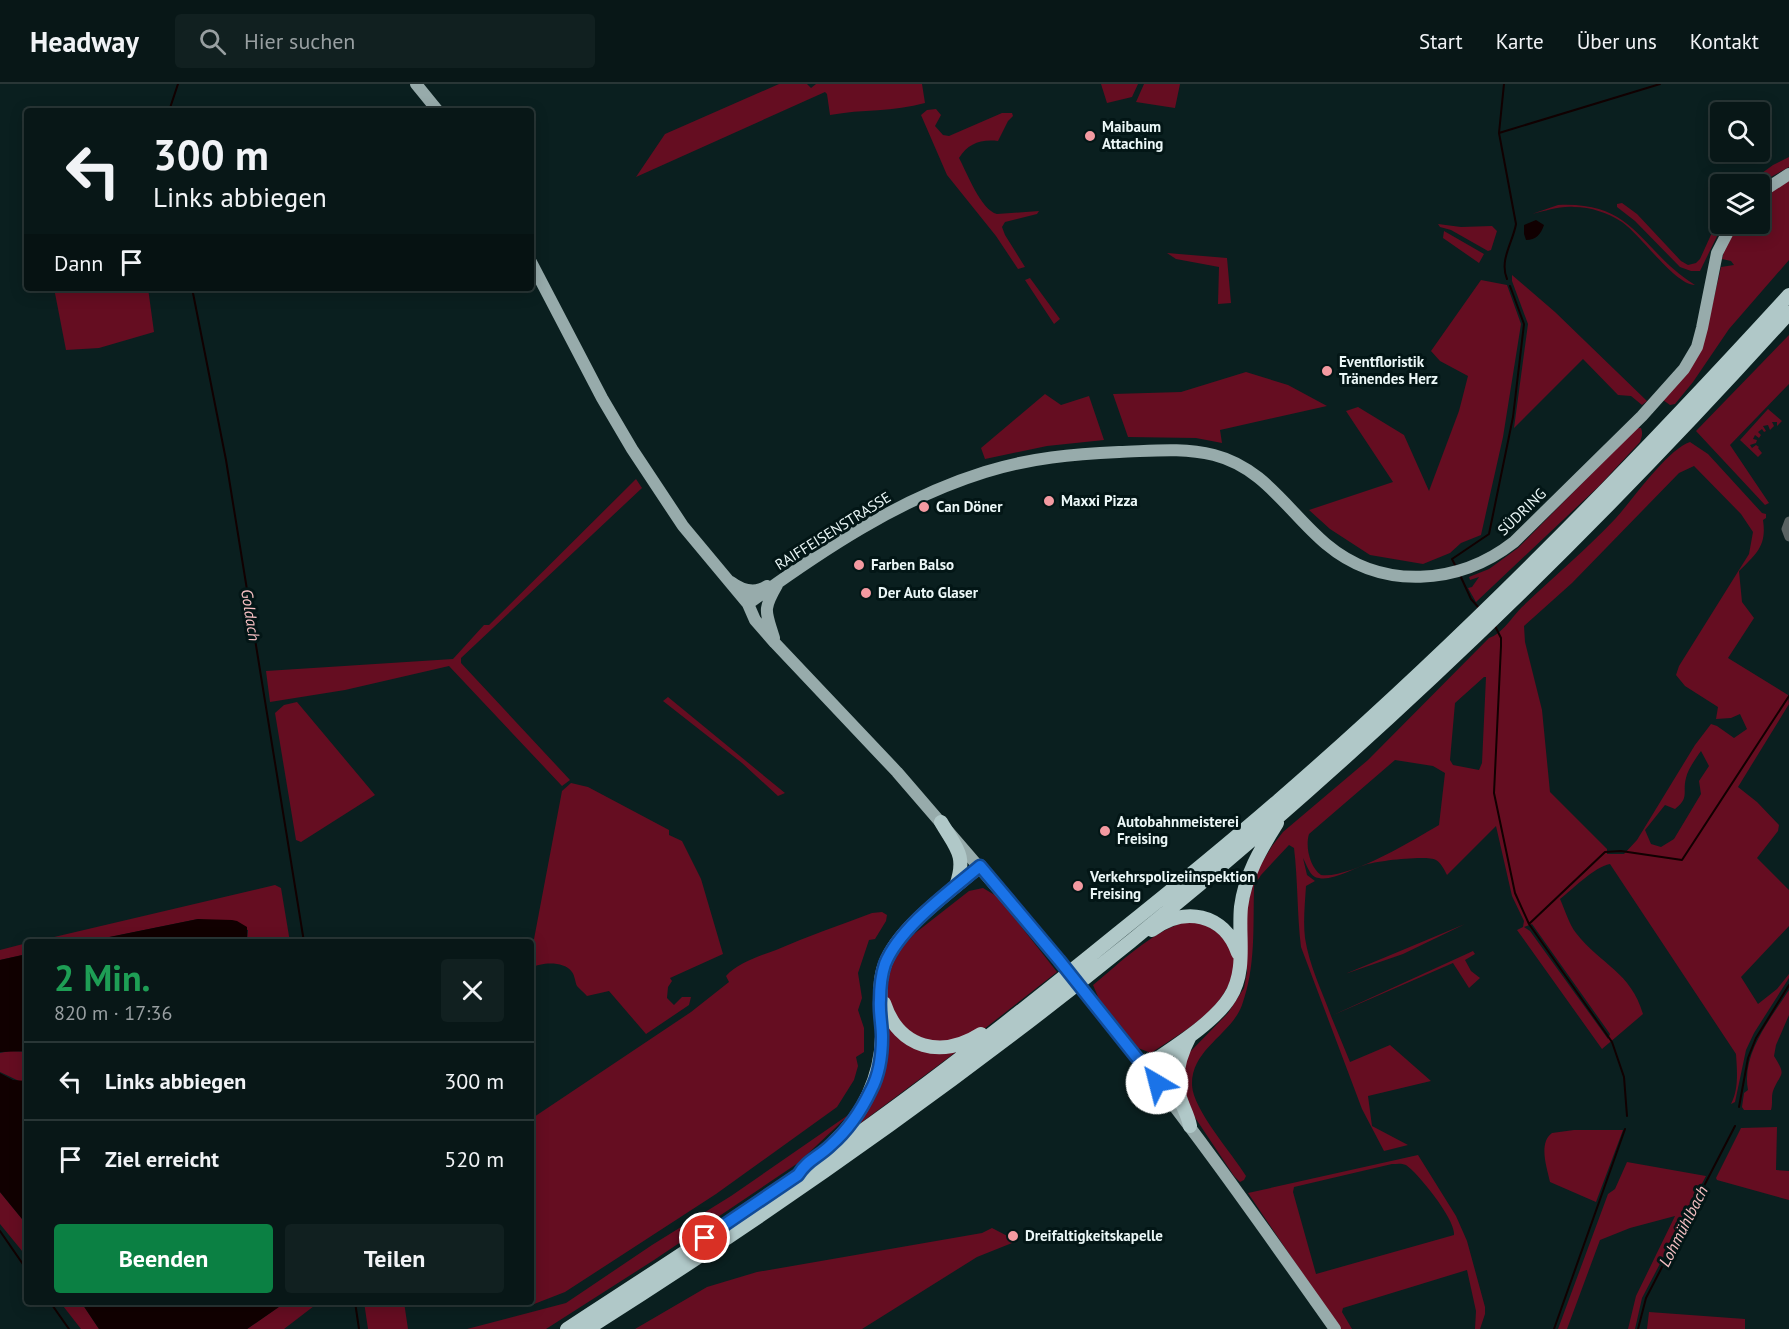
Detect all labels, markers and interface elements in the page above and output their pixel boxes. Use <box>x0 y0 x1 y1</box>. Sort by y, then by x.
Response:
search box <box>175 14 595 68</box>
text: Headway <box>30 23 139 60</box>
icon: search <box>196 25 229 58</box>
text: Hier suchen <box>244 27 355 55</box>
text: Start <box>1419 28 1463 55</box>
text: Karte <box>1496 28 1544 55</box>
text: Über uns <box>1577 28 1657 55</box>
text: Kontakt <box>1690 28 1759 55</box>
map controls <box>1710 102 1770 234</box>
button: search <box>1710 102 1770 162</box>
place label: Maibaum Attaching <box>1102 117 1163 153</box>
text: 300 m <box>153 127 269 182</box>
marker: Maibaum Attaching <box>1083 129 1097 143</box>
icon: left <box>54 132 132 210</box>
button: layers <box>1710 174 1770 234</box>
text: Links abbiegen <box>153 180 327 214</box>
icon: arrive <box>115 246 148 279</box>
text: Dann <box>54 249 103 277</box>
place label: Eventfloristik Tränendes Herz <box>1339 352 1438 388</box>
marker: Eventfloristik Tränendes Herz <box>1320 364 1334 378</box>
street label: SÜDRING <box>1493 484 1550 539</box>
street label: RAIFFEISENSTRASSE <box>771 487 894 574</box>
place label: Maxxi Pizza <box>1061 491 1138 510</box>
marker: Maxxi Pizza <box>1042 494 1056 508</box>
place label: Can Döner <box>936 497 1003 516</box>
marker: Can Döner <box>917 500 931 514</box>
place label: Farben Balso <box>871 555 954 574</box>
marker: Farben Balso <box>852 558 866 572</box>
place label: Der Auto Glaser <box>878 583 979 602</box>
marker: Der Auto Glaser <box>859 586 873 600</box>
water label: Goldach <box>237 587 265 643</box>
place label: Autobahnmeisterei Freising <box>1117 812 1239 848</box>
marker: Autobahnmeisterei Freising <box>1098 824 1112 838</box>
place label: Verkehrspolizeiinspektion Freising <box>1089 867 1256 903</box>
marker: Verkehrspolizeiinspektion Freising <box>1071 879 1085 893</box>
text: 2 Min. <box>54 954 150 1001</box>
button: close <box>441 959 504 1022</box>
text: 820 m · 17:36 <box>54 1000 172 1026</box>
position arrow <box>1125 1051 1189 1115</box>
icon: left <box>54 1065 87 1098</box>
text: Links abbiegen <box>105 1067 246 1095</box>
text: 300 m <box>444 1067 504 1095</box>
icon: arrive <box>54 1143 87 1176</box>
text: Ziel erreicht <box>105 1145 219 1173</box>
text: 520 m <box>444 1145 504 1173</box>
water label: Lohmühlbach <box>1654 1182 1712 1270</box>
pin <box>679 1212 730 1263</box>
icon: arrive <box>688 1221 721 1254</box>
button: Beenden <box>54 1224 273 1293</box>
button: Teilen <box>285 1224 504 1293</box>
place label: Dreifaltigkeitskapelle <box>1025 1226 1163 1245</box>
marker: Dreifaltigkeitskapelle <box>1006 1229 1020 1243</box>

